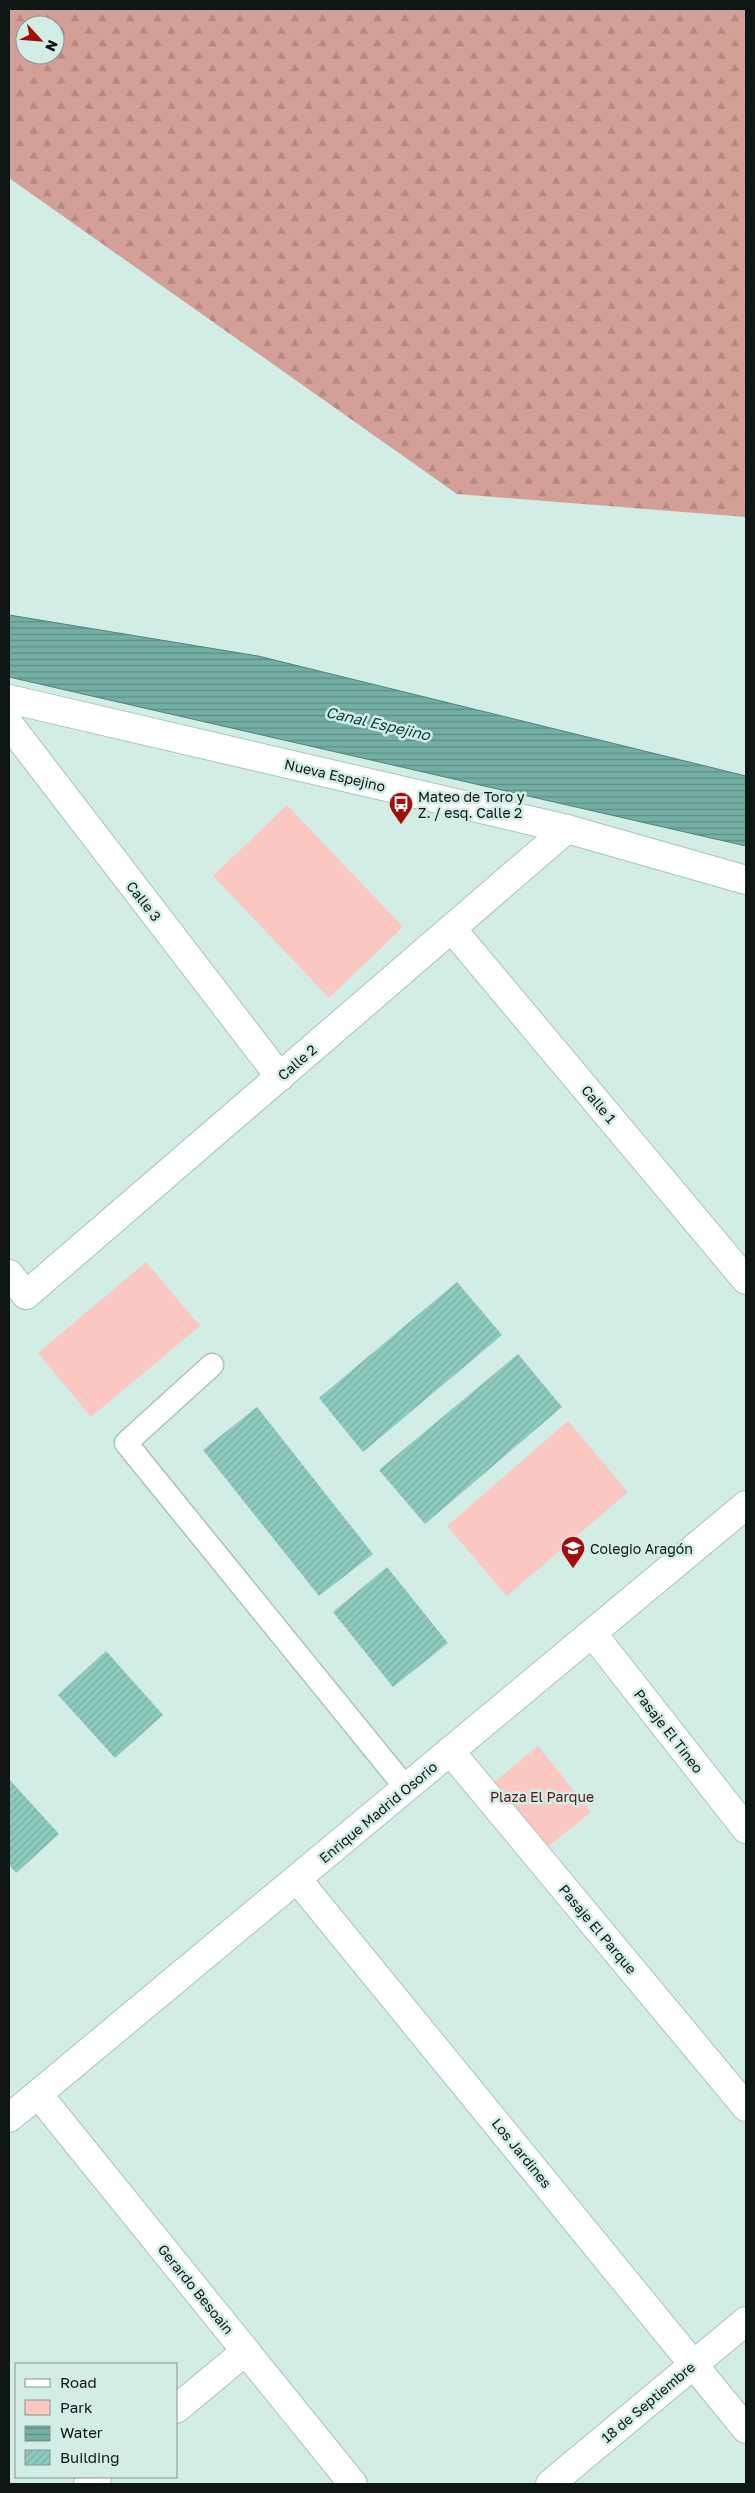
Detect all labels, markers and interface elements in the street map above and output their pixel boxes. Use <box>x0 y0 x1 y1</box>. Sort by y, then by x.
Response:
north arrow <box>15 15 65 65</box>
text: N <box>42 37 62 54</box>
water label: Canal Espejino <box>324 702 433 745</box>
street label: Nueva Espejino <box>283 755 387 795</box>
place label: Mateo de Toro y Z. / esq. Calle 2 <box>418 788 525 821</box>
bus stop icon: Mateo de Toro y Z. / esq. Calle 2 <box>388 791 414 825</box>
street label: Calle 3 <box>123 878 165 924</box>
street label: Calle 2 <box>274 1040 320 1084</box>
street label: Calle 1 <box>578 1081 620 1127</box>
school or university icon: Colegio Aragón <box>560 1535 586 1569</box>
place label: Colegio Aragón <box>590 1540 693 1557</box>
street label: Pasaje El Tineo <box>631 1686 707 1776</box>
street label: Enrique Madrid Osorio <box>316 1758 440 1866</box>
park label: Plaza El Parque <box>490 1788 594 1805</box>
street label: Pasaje El Parque <box>556 1881 640 1977</box>
street label: Los Jardines <box>489 2115 555 2191</box>
street label: Gerardo Besoain <box>155 2241 237 2337</box>
street label: 18 de Septiembre <box>598 2358 698 2446</box>
legend <box>15 2363 178 2478</box>
text: Road <box>60 2373 97 2391</box>
text: Park <box>60 2398 93 2416</box>
text: Water <box>60 2423 103 2441</box>
text: Building <box>60 2448 120 2466</box>

